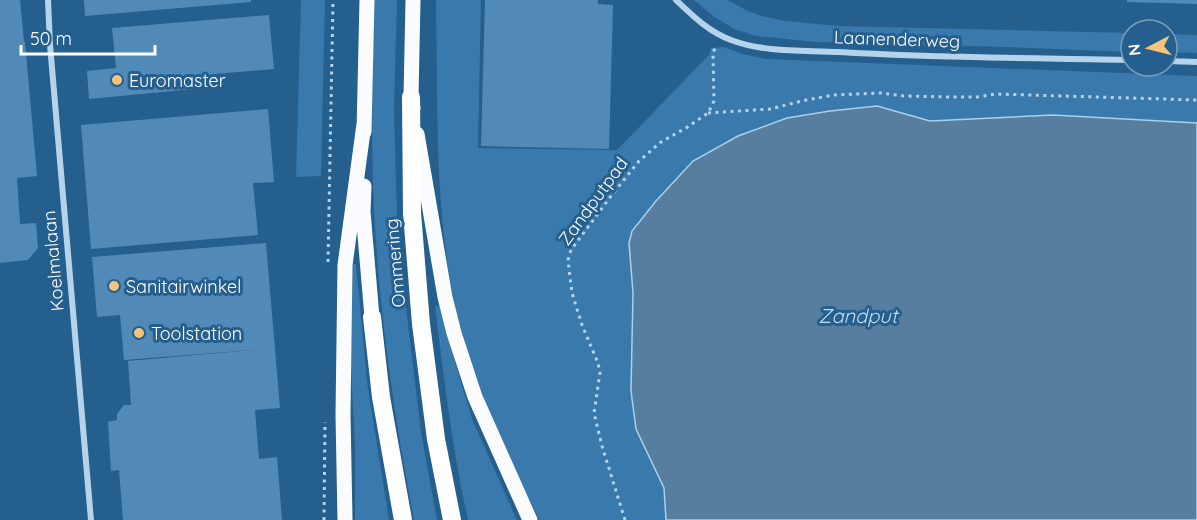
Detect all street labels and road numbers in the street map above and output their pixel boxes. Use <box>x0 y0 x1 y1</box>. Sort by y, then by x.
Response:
street label: Laanenderweg <box>833 25 961 53</box>
street label: Zandputpad <box>553 152 633 250</box>
street label: Koelmalaan <box>37 210 69 312</box>
street label: Ommering <box>380 218 410 308</box>

